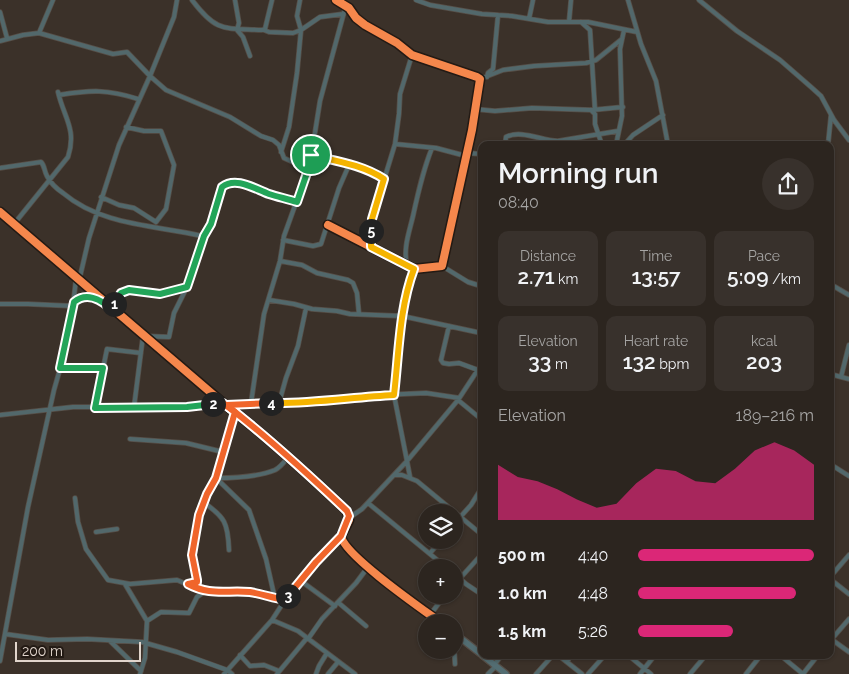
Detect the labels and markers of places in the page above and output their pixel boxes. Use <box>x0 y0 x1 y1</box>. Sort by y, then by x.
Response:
pin <box>290 134 332 176</box>
pin: 5 <box>358 218 384 244</box>
pin: 1 <box>102 292 126 316</box>
pin: 4 <box>258 390 284 416</box>
pin: 2 <box>200 392 226 416</box>
pin: 3 <box>276 584 300 608</box>

